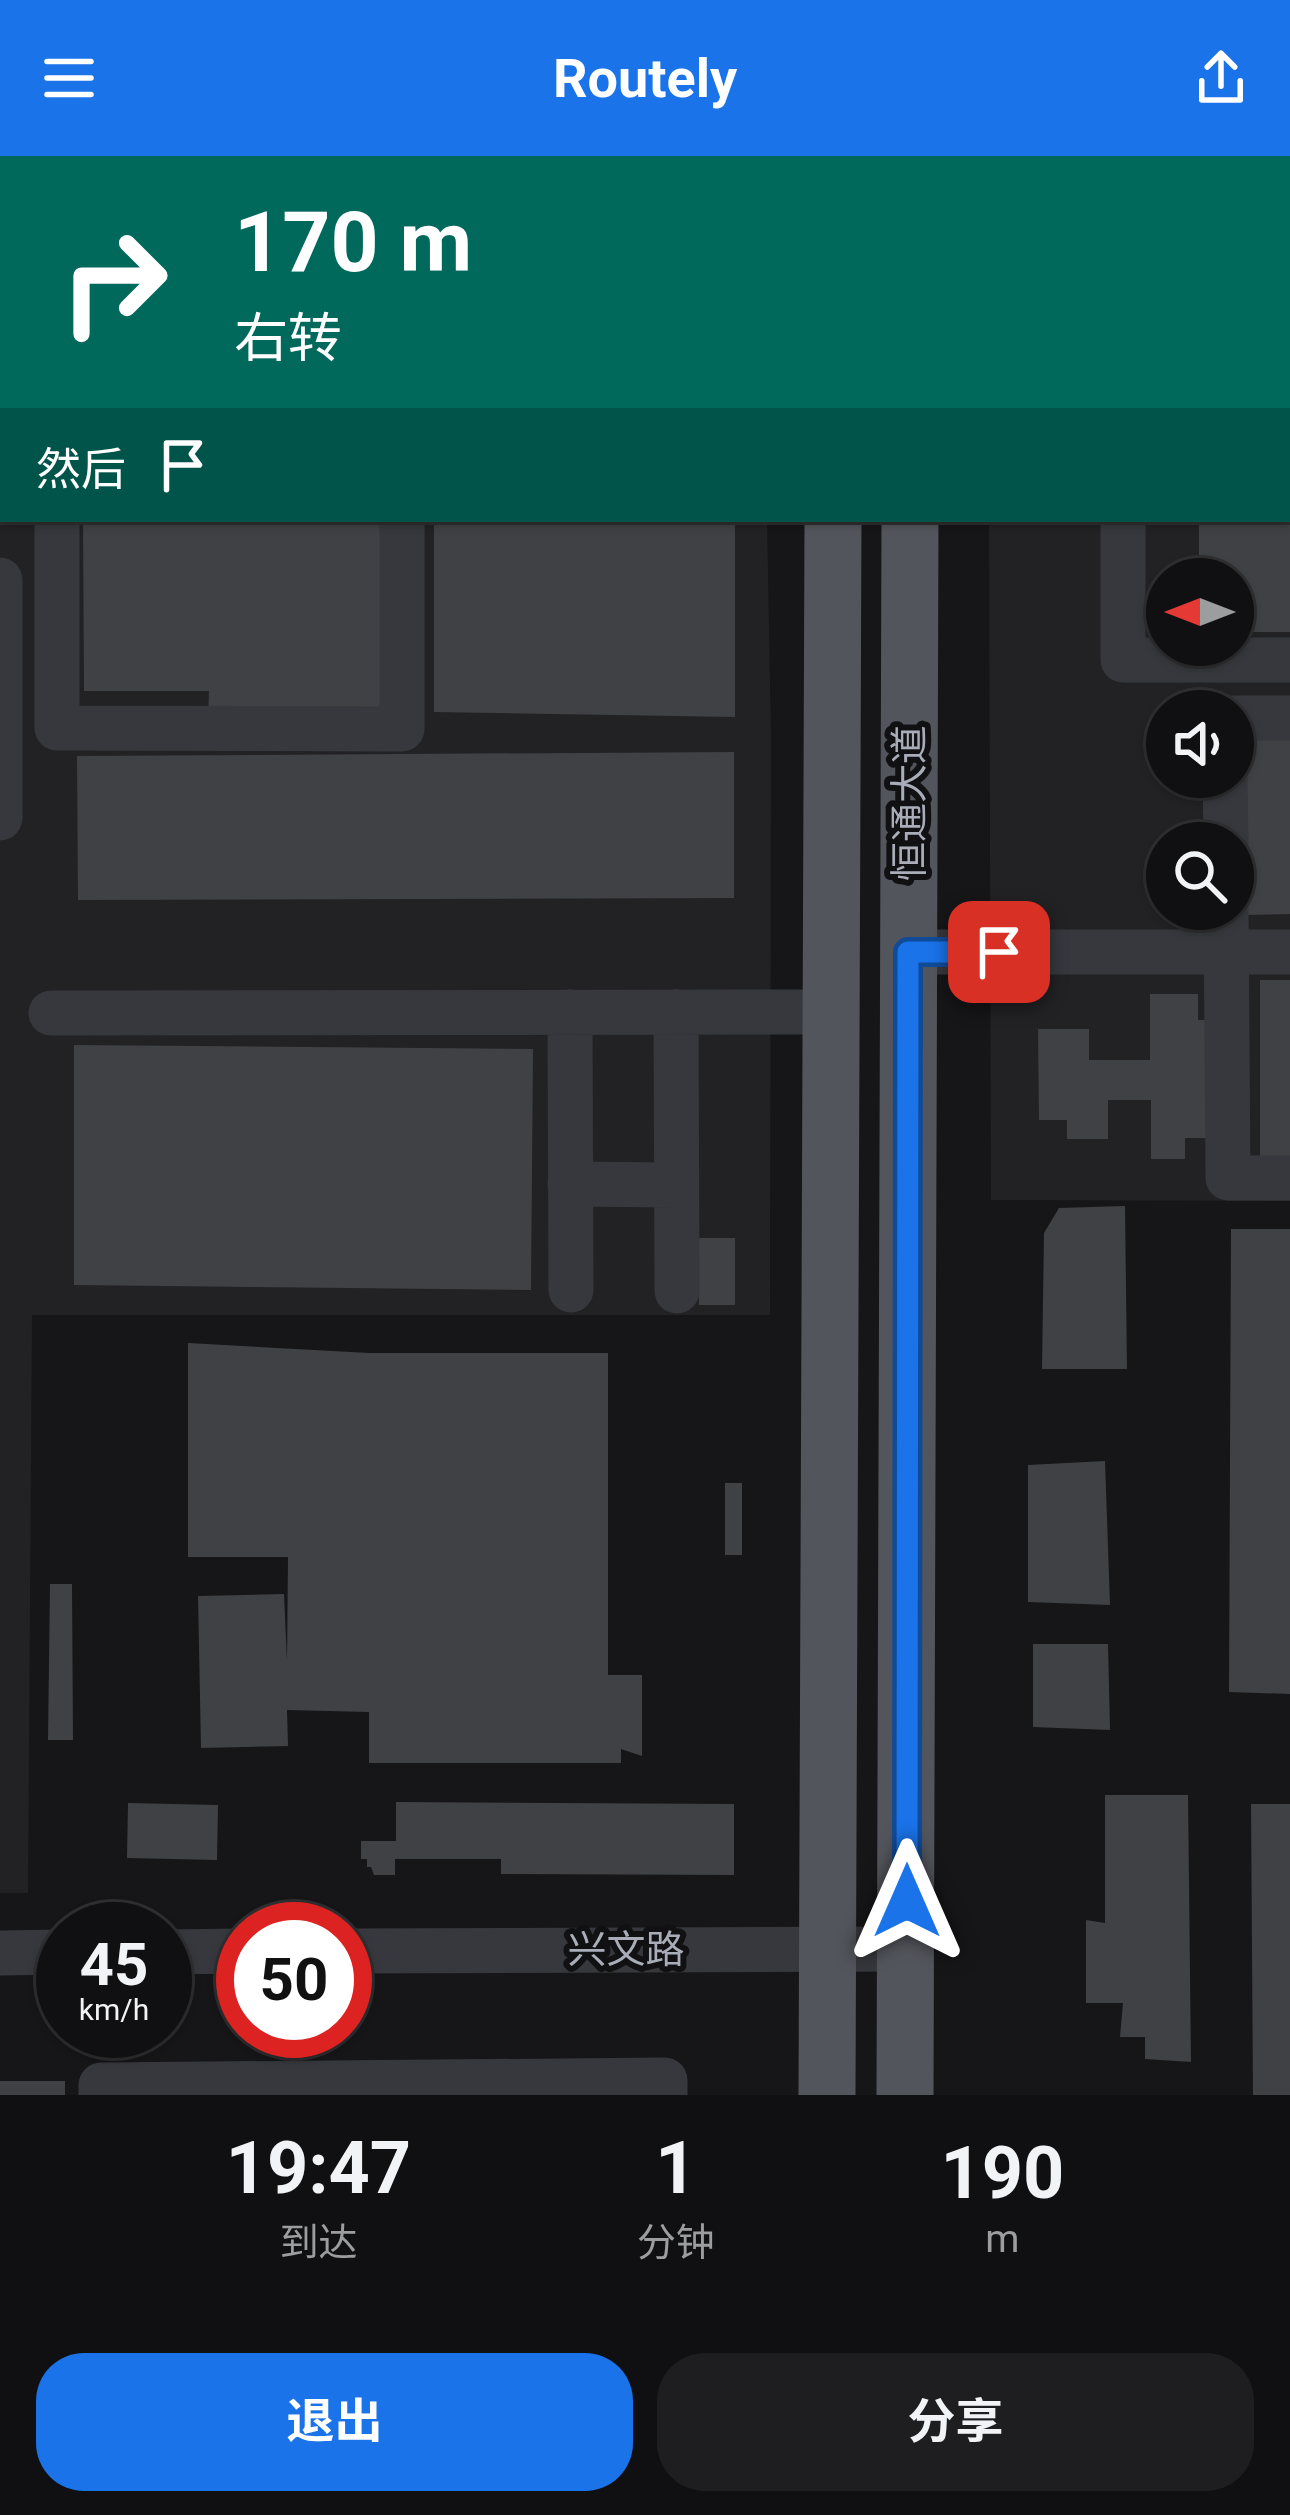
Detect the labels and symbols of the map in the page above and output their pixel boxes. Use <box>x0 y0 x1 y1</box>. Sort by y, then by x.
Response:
north arrow <box>1146 558 1254 666</box>
street label: 恒通大道 <box>887 725 933 881</box>
pin <box>948 901 1050 1003</box>
position arrow <box>844 1838 970 1964</box>
speed limit sign: 50 <box>216 1902 372 2058</box>
street label: 兴文路 <box>567 1927 685 1973</box>

